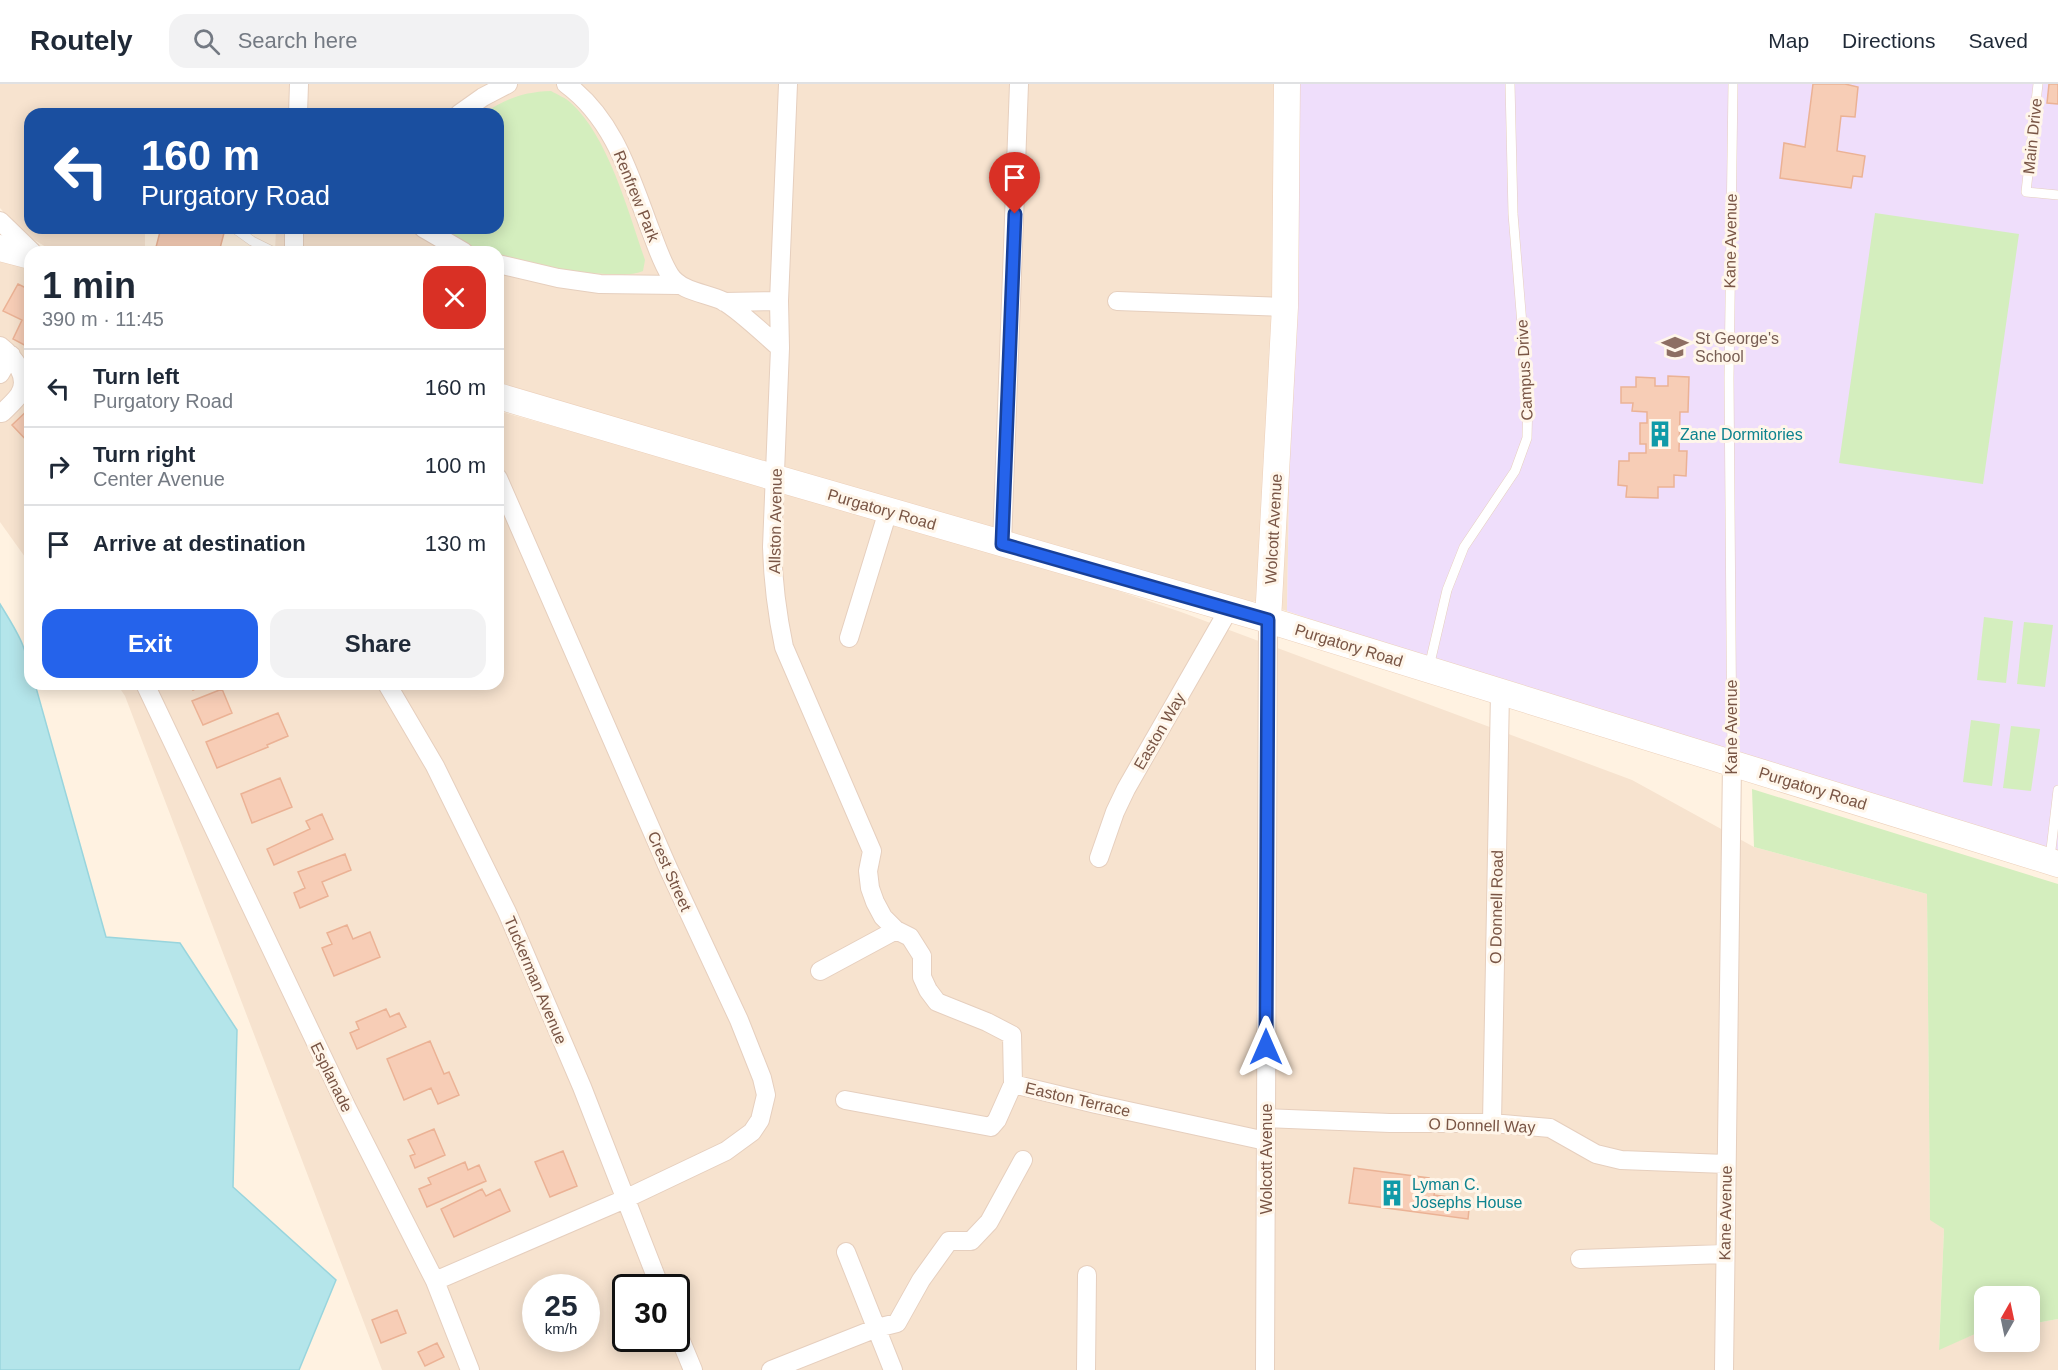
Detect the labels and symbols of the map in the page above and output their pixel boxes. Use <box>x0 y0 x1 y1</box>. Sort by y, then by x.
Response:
street label: Main Drive <box>2020 97 2045 175</box>
street label: Renfrew Park <box>611 148 663 245</box>
pin <box>989 152 1040 214</box>
street label: Kane Avenue <box>1721 193 1740 289</box>
street label: Campus Drive <box>1513 319 1536 421</box>
place label: St George's School <box>1695 330 1779 365</box>
school or university icon: St George's School <box>1660 332 1690 362</box>
building icon: Zane Dormitories <box>1645 419 1675 449</box>
place label: Zane Dormitories <box>1680 426 1803 443</box>
street label: Allston Avenue <box>766 468 785 574</box>
street label: Wolcott Avenue <box>1262 473 1285 585</box>
street label: Purgatory Road <box>826 486 938 533</box>
street label: Purgatory Road <box>1293 621 1405 670</box>
street label: Kane Avenue <box>1723 679 1740 774</box>
street label: Easton Way <box>1131 690 1188 773</box>
street label: Purgatory Road <box>1757 764 1869 813</box>
street label: Crest Street <box>644 829 695 914</box>
street label: O Donnell Road <box>1487 850 1506 964</box>
street label: Tuckerman Avenue <box>501 914 570 1047</box>
position arrow <box>1234 1015 1298 1079</box>
street label: Esplanade <box>307 1040 356 1115</box>
street label: Easton Terrace <box>1024 1079 1132 1120</box>
street label: Wolcott Avenue <box>1258 1104 1275 1214</box>
street label: O Donnell Way <box>1428 1115 1536 1136</box>
street label: Kane Avenue <box>1716 1165 1735 1261</box>
place label: Lyman C. Josephs House <box>1412 1176 1522 1211</box>
building icon: Lyman C. Josephs House <box>1377 1178 1407 1208</box>
speed limit sign: 30 <box>612 1274 690 1352</box>
north arrow <box>1974 1286 2040 1352</box>

